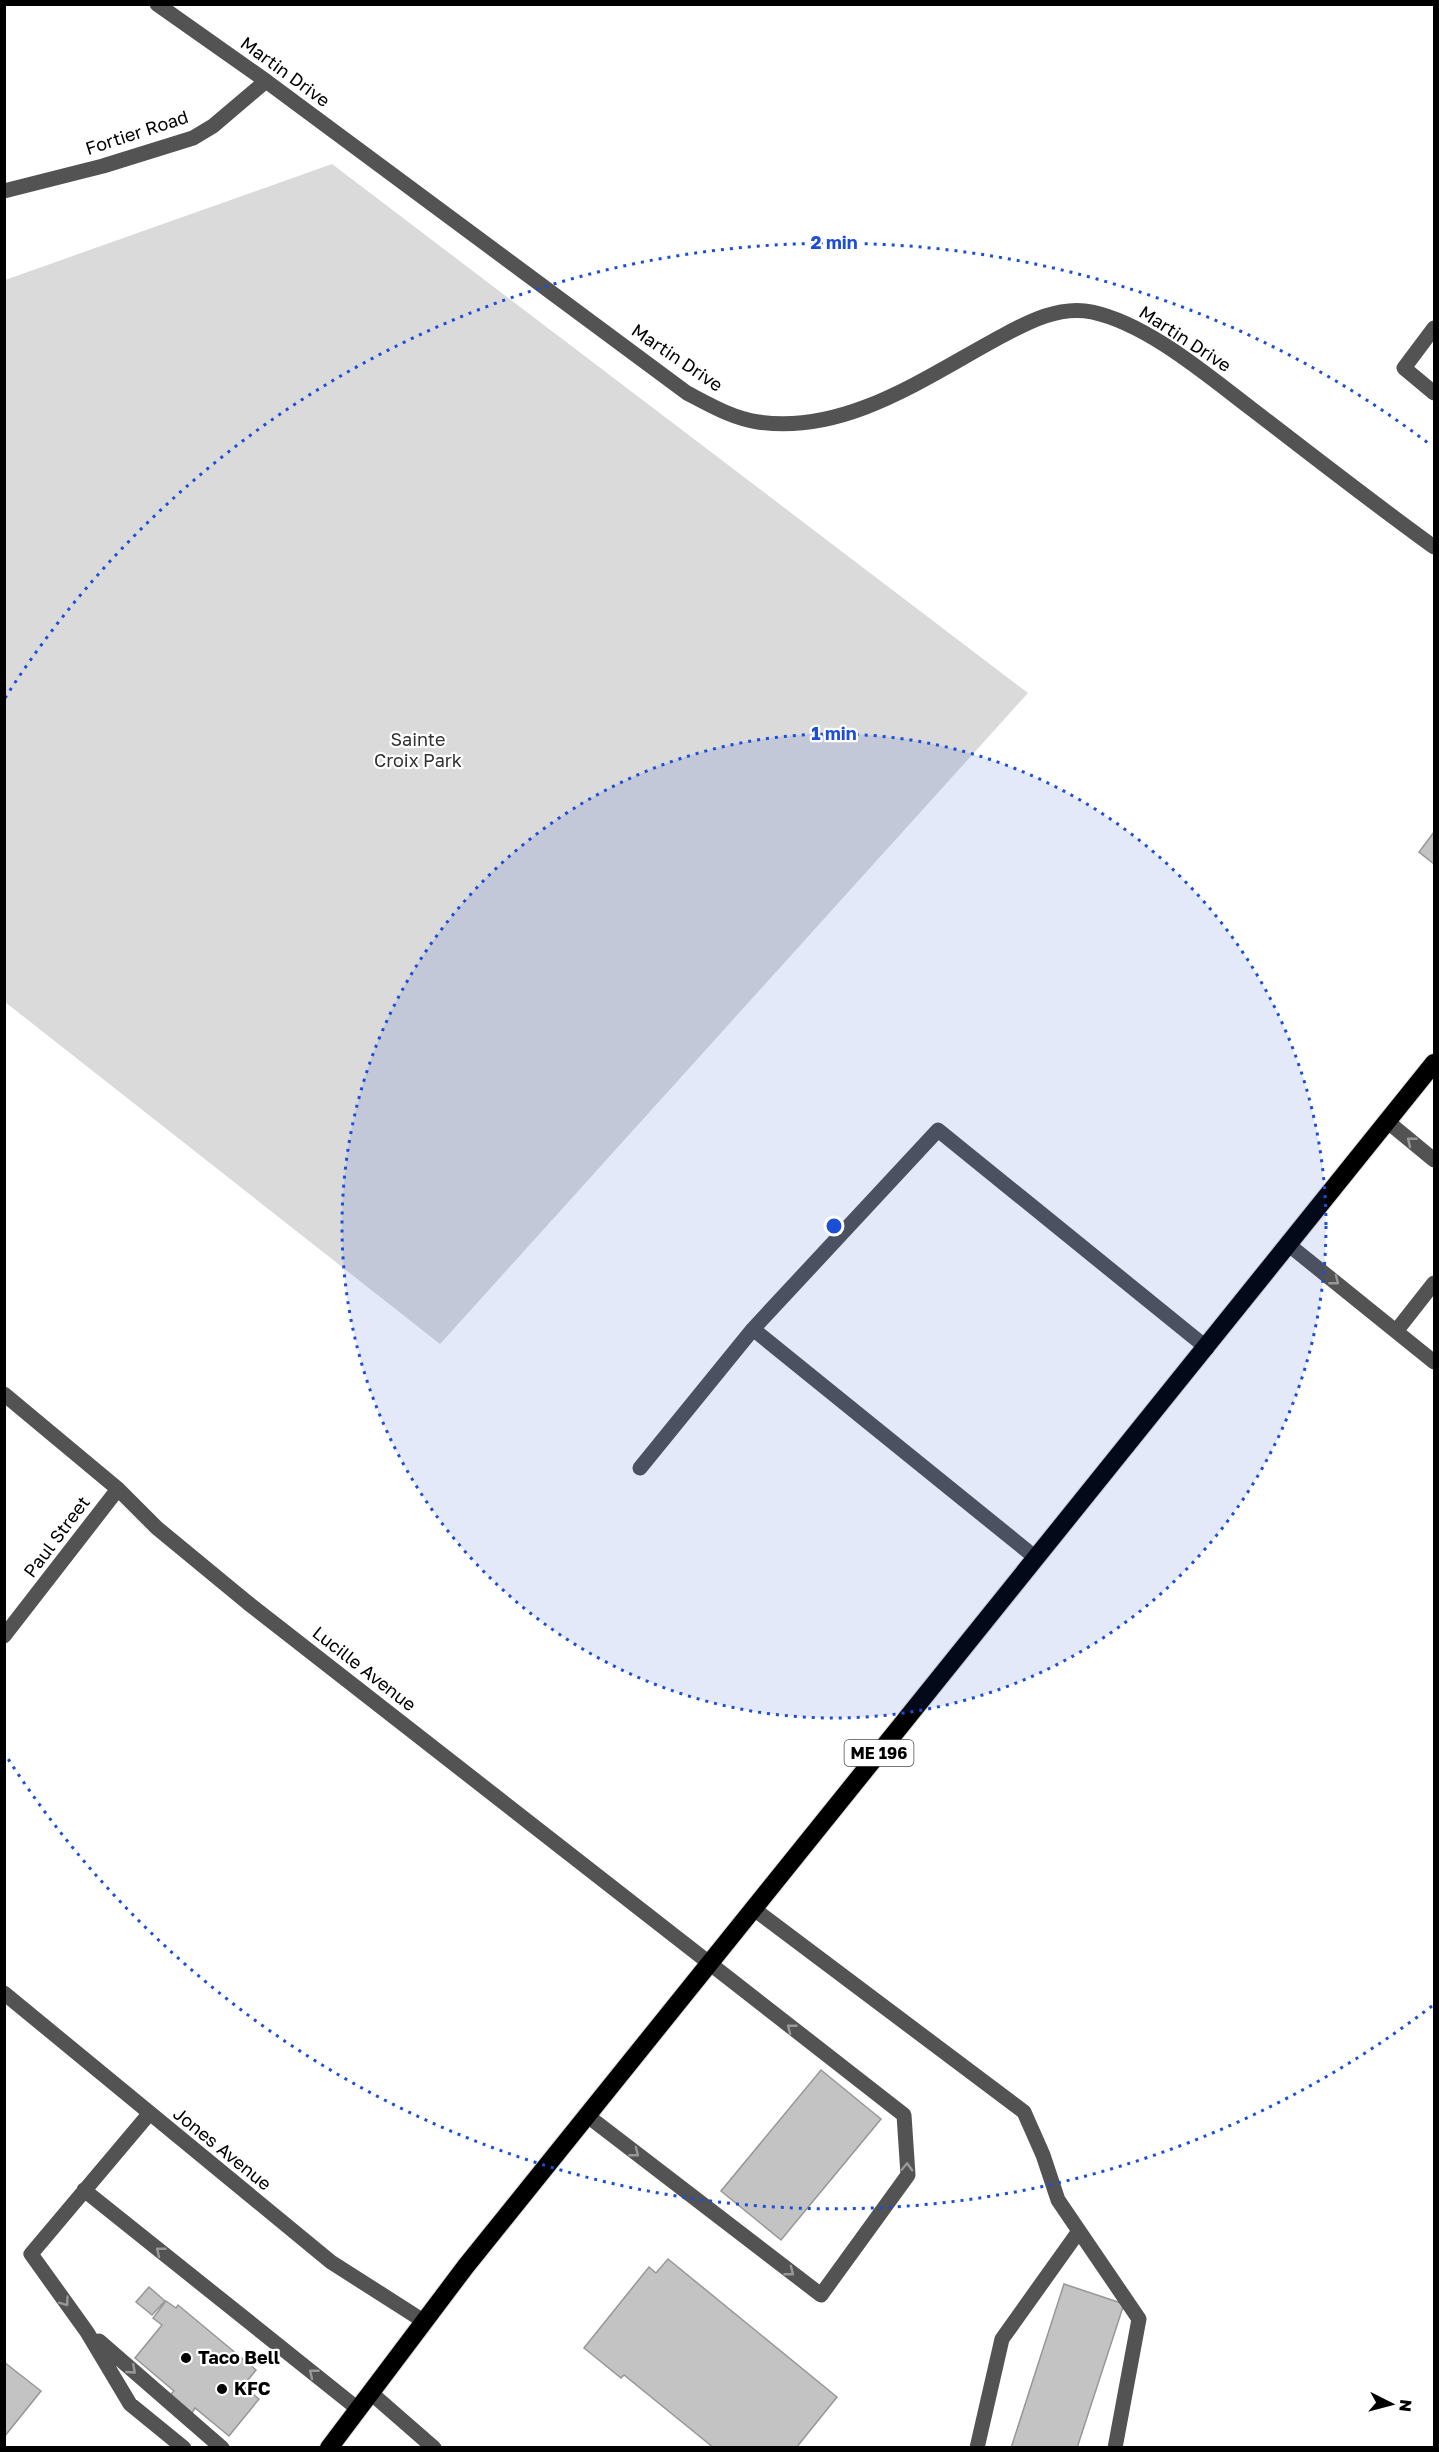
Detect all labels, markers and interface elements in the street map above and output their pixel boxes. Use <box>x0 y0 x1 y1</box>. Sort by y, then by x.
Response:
street label: Martin Drive <box>237 31 335 111</box>
street label: Fortier Road <box>83 105 191 159</box>
text: 2 min <box>810 231 858 253</box>
street label: Martin Drive <box>1135 300 1236 376</box>
street label: Martin Drive <box>628 319 727 396</box>
text: 1 min <box>811 722 857 744</box>
park label: Sainte Croix Park <box>374 728 462 771</box>
one-way arrow <box>1407 1138 1418 1149</box>
centre of rings <box>824 1216 844 1236</box>
one-way arrow <box>1328 1274 1339 1285</box>
street label: Paul Street <box>18 1491 94 1581</box>
street label: Lucille Avenue <box>308 1621 421 1715</box>
road number: ME 196 <box>844 1740 914 1766</box>
one-way arrow <box>787 2024 798 2035</box>
street label: Jones Avenue <box>169 2102 276 2194</box>
one-way arrow <box>629 2145 640 2156</box>
one-way arrow <box>900 2163 913 2172</box>
one-way arrow <box>156 2248 167 2259</box>
one-way arrow <box>783 2264 794 2275</box>
one-way arrow <box>58 2295 69 2306</box>
place label: Taco Bell <box>198 2346 280 2368</box>
marker: Taco Bell <box>179 2351 193 2365</box>
one-way arrow <box>125 2363 136 2374</box>
one-way arrow <box>309 2369 320 2380</box>
north arrow <box>1361 2374 1421 2434</box>
place label: KFC <box>234 2377 271 2399</box>
marker: KFC <box>215 2382 229 2396</box>
text: N <box>1395 2398 1416 2413</box>

